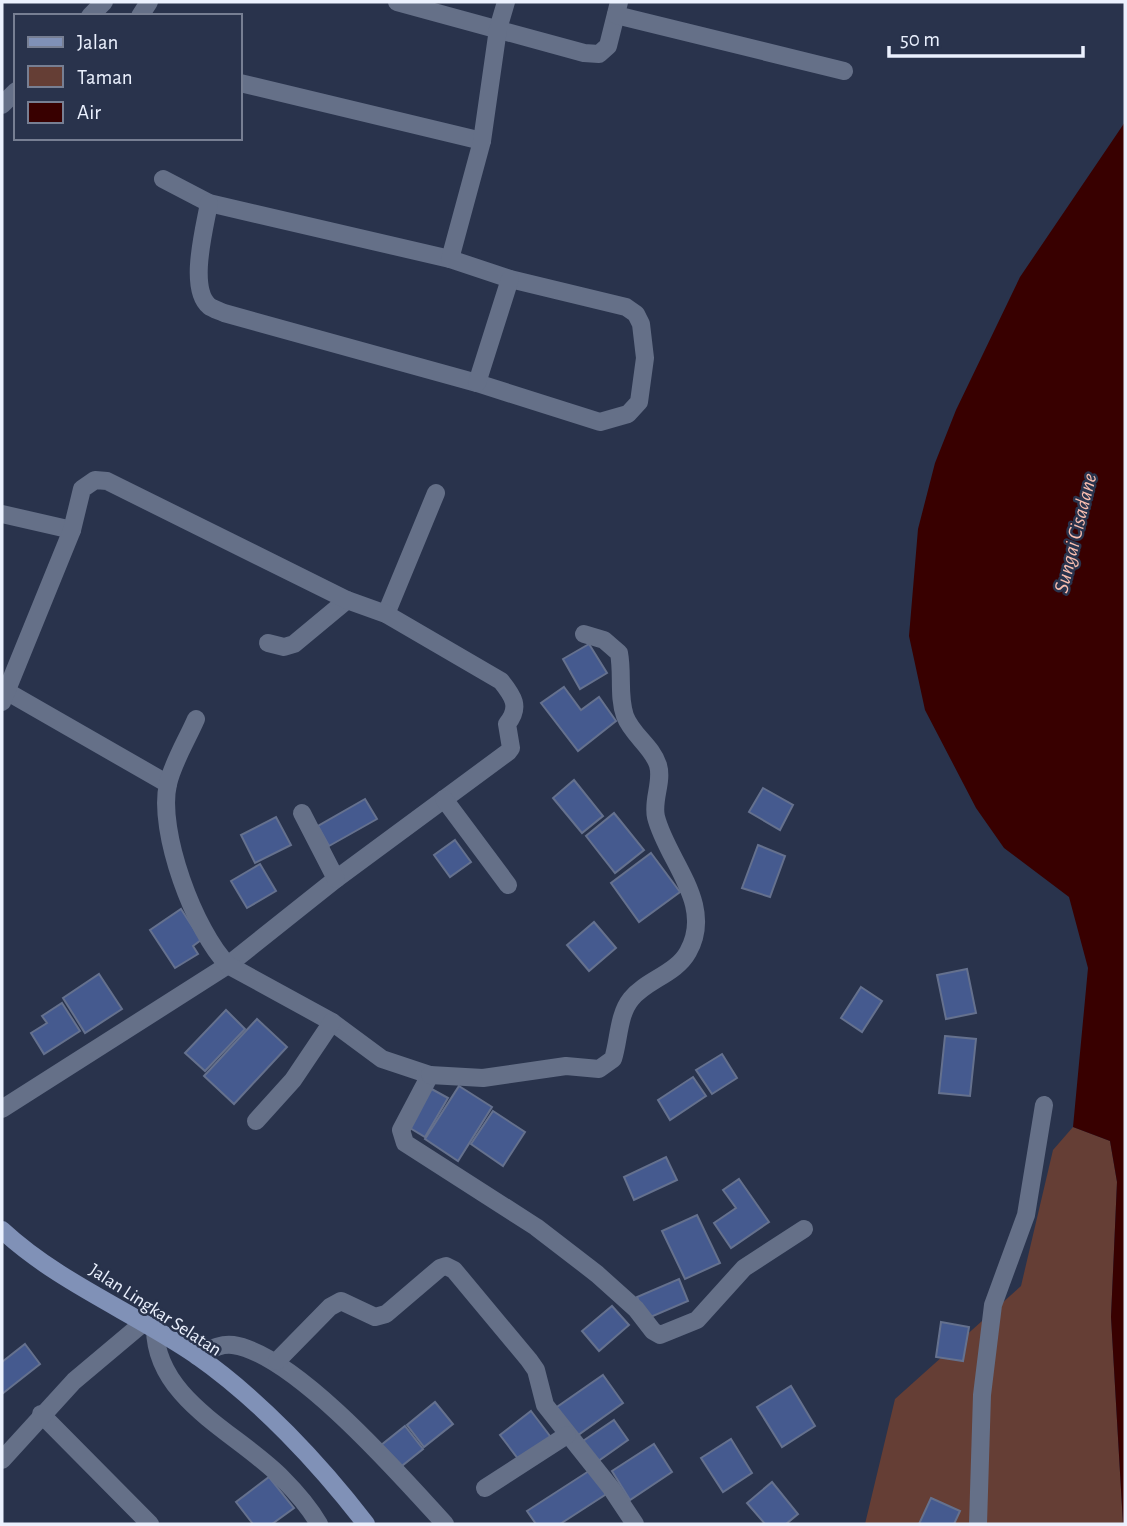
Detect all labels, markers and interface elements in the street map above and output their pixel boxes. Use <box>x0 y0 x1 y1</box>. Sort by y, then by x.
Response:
legend <box>14 14 242 140</box>
scale bar <box>889 14 1083 58</box>
text: 50 m <box>900 29 940 50</box>
text: Jalan <box>77 32 118 53</box>
text: Taman <box>77 67 133 88</box>
text: Air <box>77 102 101 123</box>
water label: Sungai Cisadane <box>1050 471 1101 595</box>
street label: Jalan Lingkar Selatan <box>86 1260 225 1360</box>

